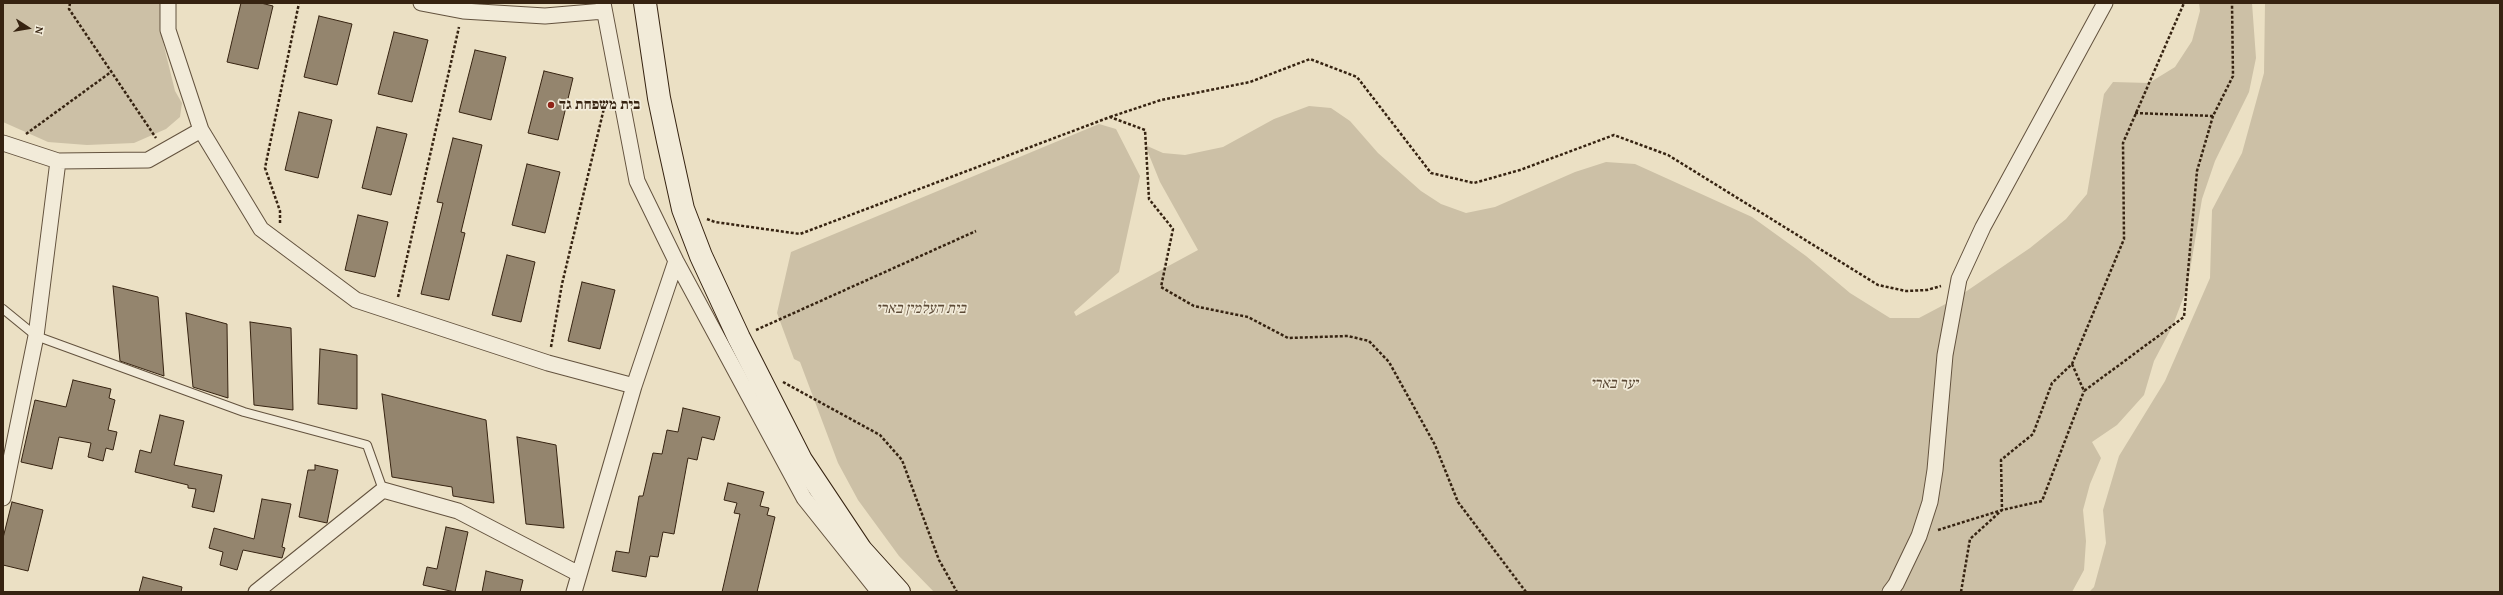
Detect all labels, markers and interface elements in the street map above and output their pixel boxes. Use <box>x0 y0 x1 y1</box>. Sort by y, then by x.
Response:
north arrow <box>8 8 48 48</box>
text: N <box>31 25 48 36</box>
place label: בית משפחת גד <box>559 96 640 114</box>
marker: בית משפחת גד <box>546 100 556 110</box>
park label: בית העלמין בארי <box>876 300 966 318</box>
park label: יער בארי <box>1590 375 1638 393</box>

